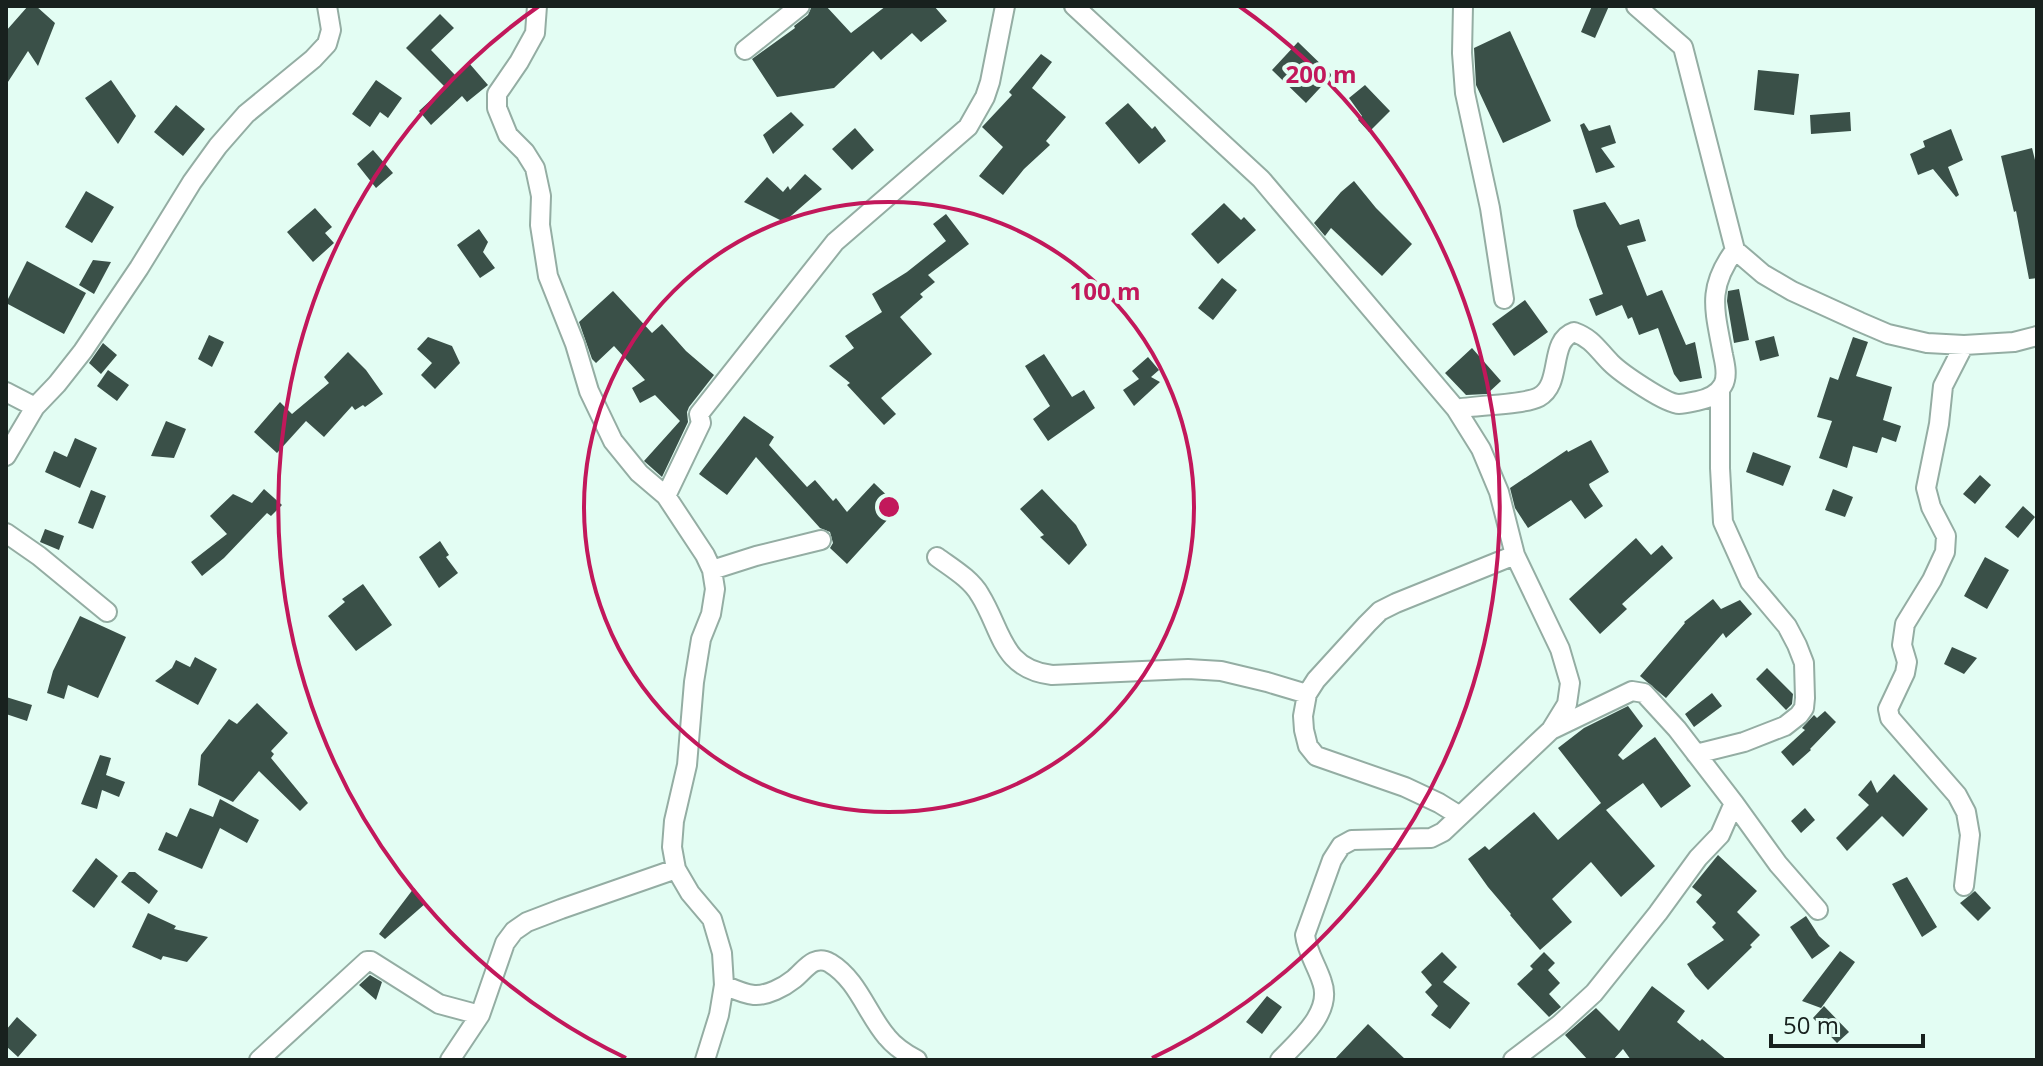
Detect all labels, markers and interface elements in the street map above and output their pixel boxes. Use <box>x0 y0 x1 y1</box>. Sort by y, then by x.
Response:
text: 200 m <box>1286 57 1356 90</box>
text: 100 m <box>1070 274 1140 307</box>
centre of rings <box>875 493 903 521</box>
scale bar <box>1771 998 1923 1048</box>
text: 50 m <box>1783 1008 1839 1041</box>

